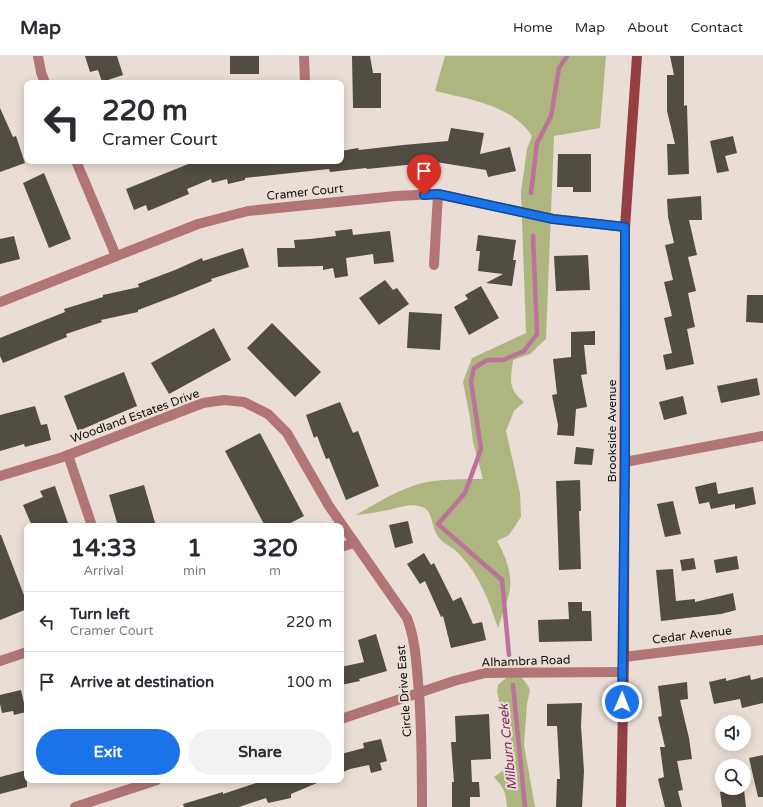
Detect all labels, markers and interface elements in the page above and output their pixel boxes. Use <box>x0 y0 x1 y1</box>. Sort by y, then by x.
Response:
text: Map <box>20 17 61 39</box>
text: Home <box>513 19 553 36</box>
text: Map <box>575 19 605 36</box>
text: About <box>627 19 669 36</box>
text: Contact <box>691 19 743 36</box>
text: 220 m <box>102 94 188 128</box>
icon: left <box>36 96 88 148</box>
text: Cramer Court <box>102 128 218 150</box>
pin <box>407 154 441 195</box>
icon: arrive <box>413 160 435 182</box>
street label: Cramer Court <box>266 181 344 203</box>
street label: Brookside Avenue <box>605 379 619 482</box>
street label: Woodland Estates Drive <box>69 386 201 446</box>
text: 14:33 <box>70 534 137 563</box>
text: 1 <box>187 534 202 563</box>
text: 320 <box>252 534 298 563</box>
text: Arrival <box>83 563 124 579</box>
text: min <box>183 563 206 579</box>
text: m <box>269 563 281 579</box>
text: Turn left <box>70 605 130 623</box>
icon: left <box>36 611 58 633</box>
text: 220 m <box>286 613 332 631</box>
text: Cramer Court <box>70 623 153 639</box>
street label: Cedar Avenue <box>651 623 733 647</box>
street label: Circle Drive East <box>394 644 414 738</box>
street label: Alhambra Road <box>481 652 571 670</box>
icon: arrive <box>36 671 58 693</box>
text: Arrive at destination <box>70 673 214 691</box>
text: 100 m <box>286 673 332 691</box>
position arrow <box>601 681 643 723</box>
water label: Milburn Creek <box>495 702 520 791</box>
map controls <box>715 715 751 795</box>
button: sound <box>715 715 751 751</box>
button: Exit <box>36 729 180 775</box>
button: Share <box>188 729 332 775</box>
button: search <box>715 759 751 795</box>

